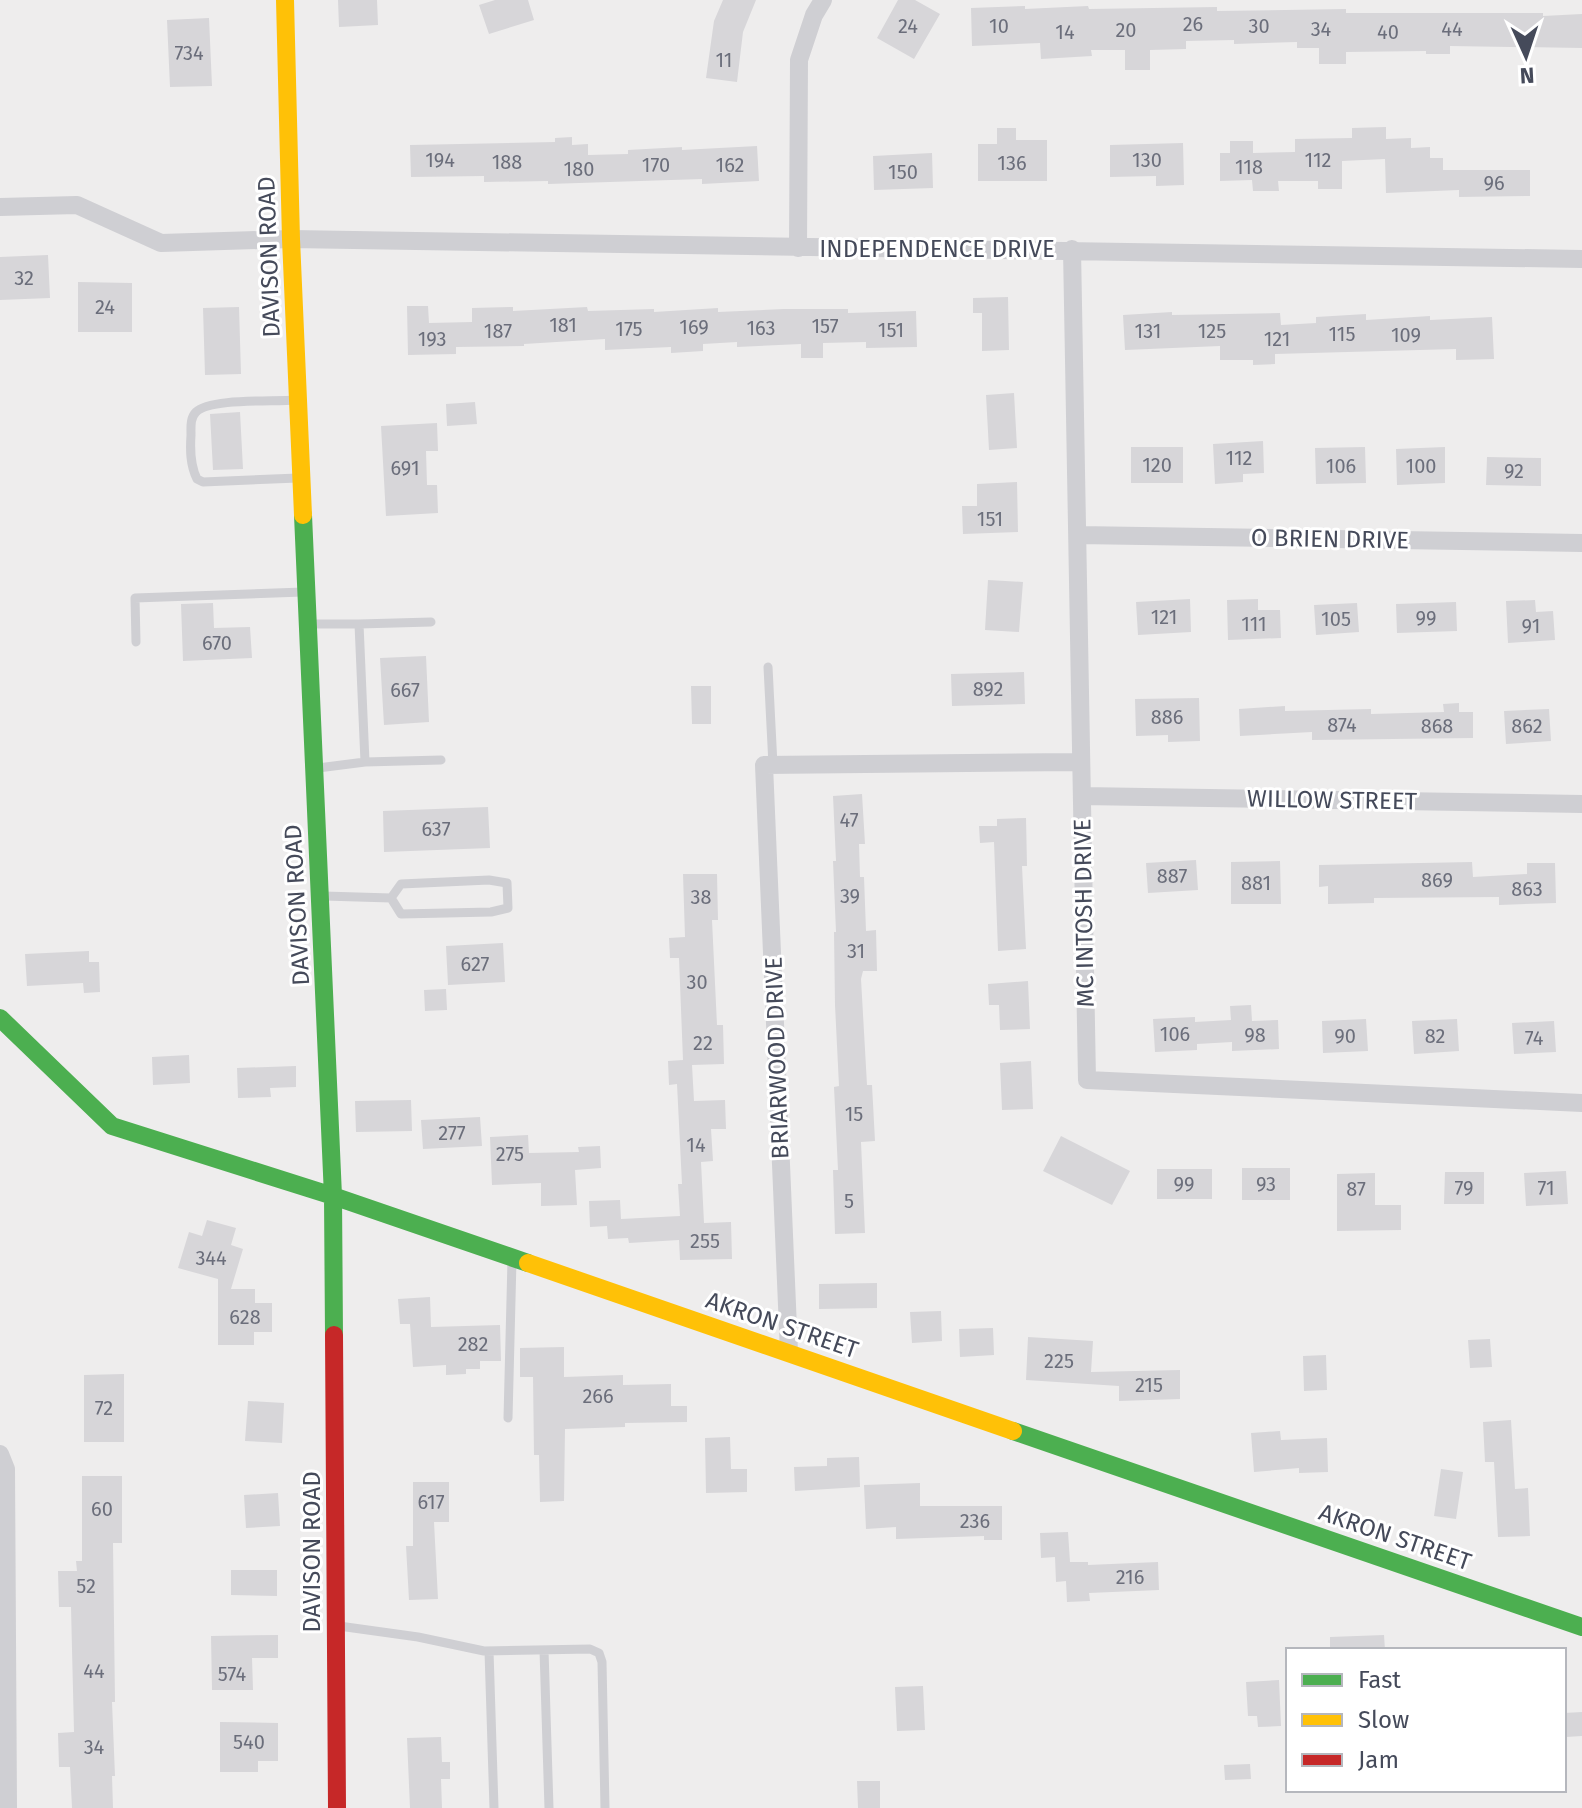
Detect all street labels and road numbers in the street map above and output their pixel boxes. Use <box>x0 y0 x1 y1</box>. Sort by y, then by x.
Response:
street label: DAVISON ROAD <box>252 176 286 338</box>
street label: INDEPENDENCE DRIVE <box>819 235 1055 263</box>
street label: O BRIEN DRIVE <box>1251 524 1409 554</box>
street label: WILLOW STREET <box>1247 785 1418 815</box>
street label: MC INTOSH DRIVE <box>1068 818 1100 1008</box>
street label: DAVISON ROAD <box>279 824 315 986</box>
street label: BRIARWOOD DRIVE <box>759 956 795 1160</box>
street label: AKRON STREET <box>702 1286 862 1364</box>
street label: DAVISON ROAD <box>298 1471 326 1633</box>
street label: AKRON STREET <box>1315 1498 1475 1576</box>

